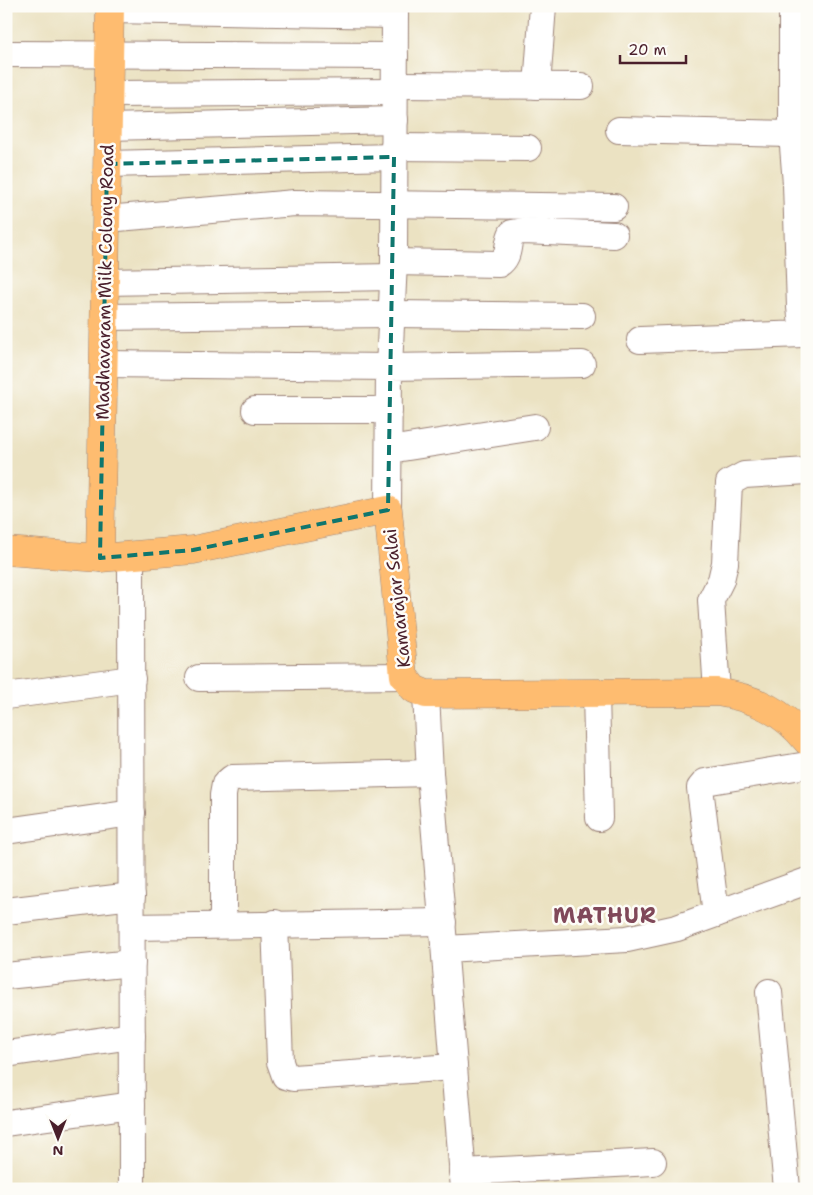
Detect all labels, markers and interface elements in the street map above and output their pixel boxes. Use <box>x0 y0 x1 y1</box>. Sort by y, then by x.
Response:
scale bar <box>620 32 687 64</box>
text: 20 m <box>628 40 667 60</box>
street label: Madhavaram Milk Colony Road <box>91 144 119 420</box>
street label: Kamarajar Salai <box>378 527 416 669</box>
district label: MATHUR <box>553 901 657 930</box>
north arrow <box>32 1112 82 1162</box>
text: N <box>52 1142 64 1160</box>

